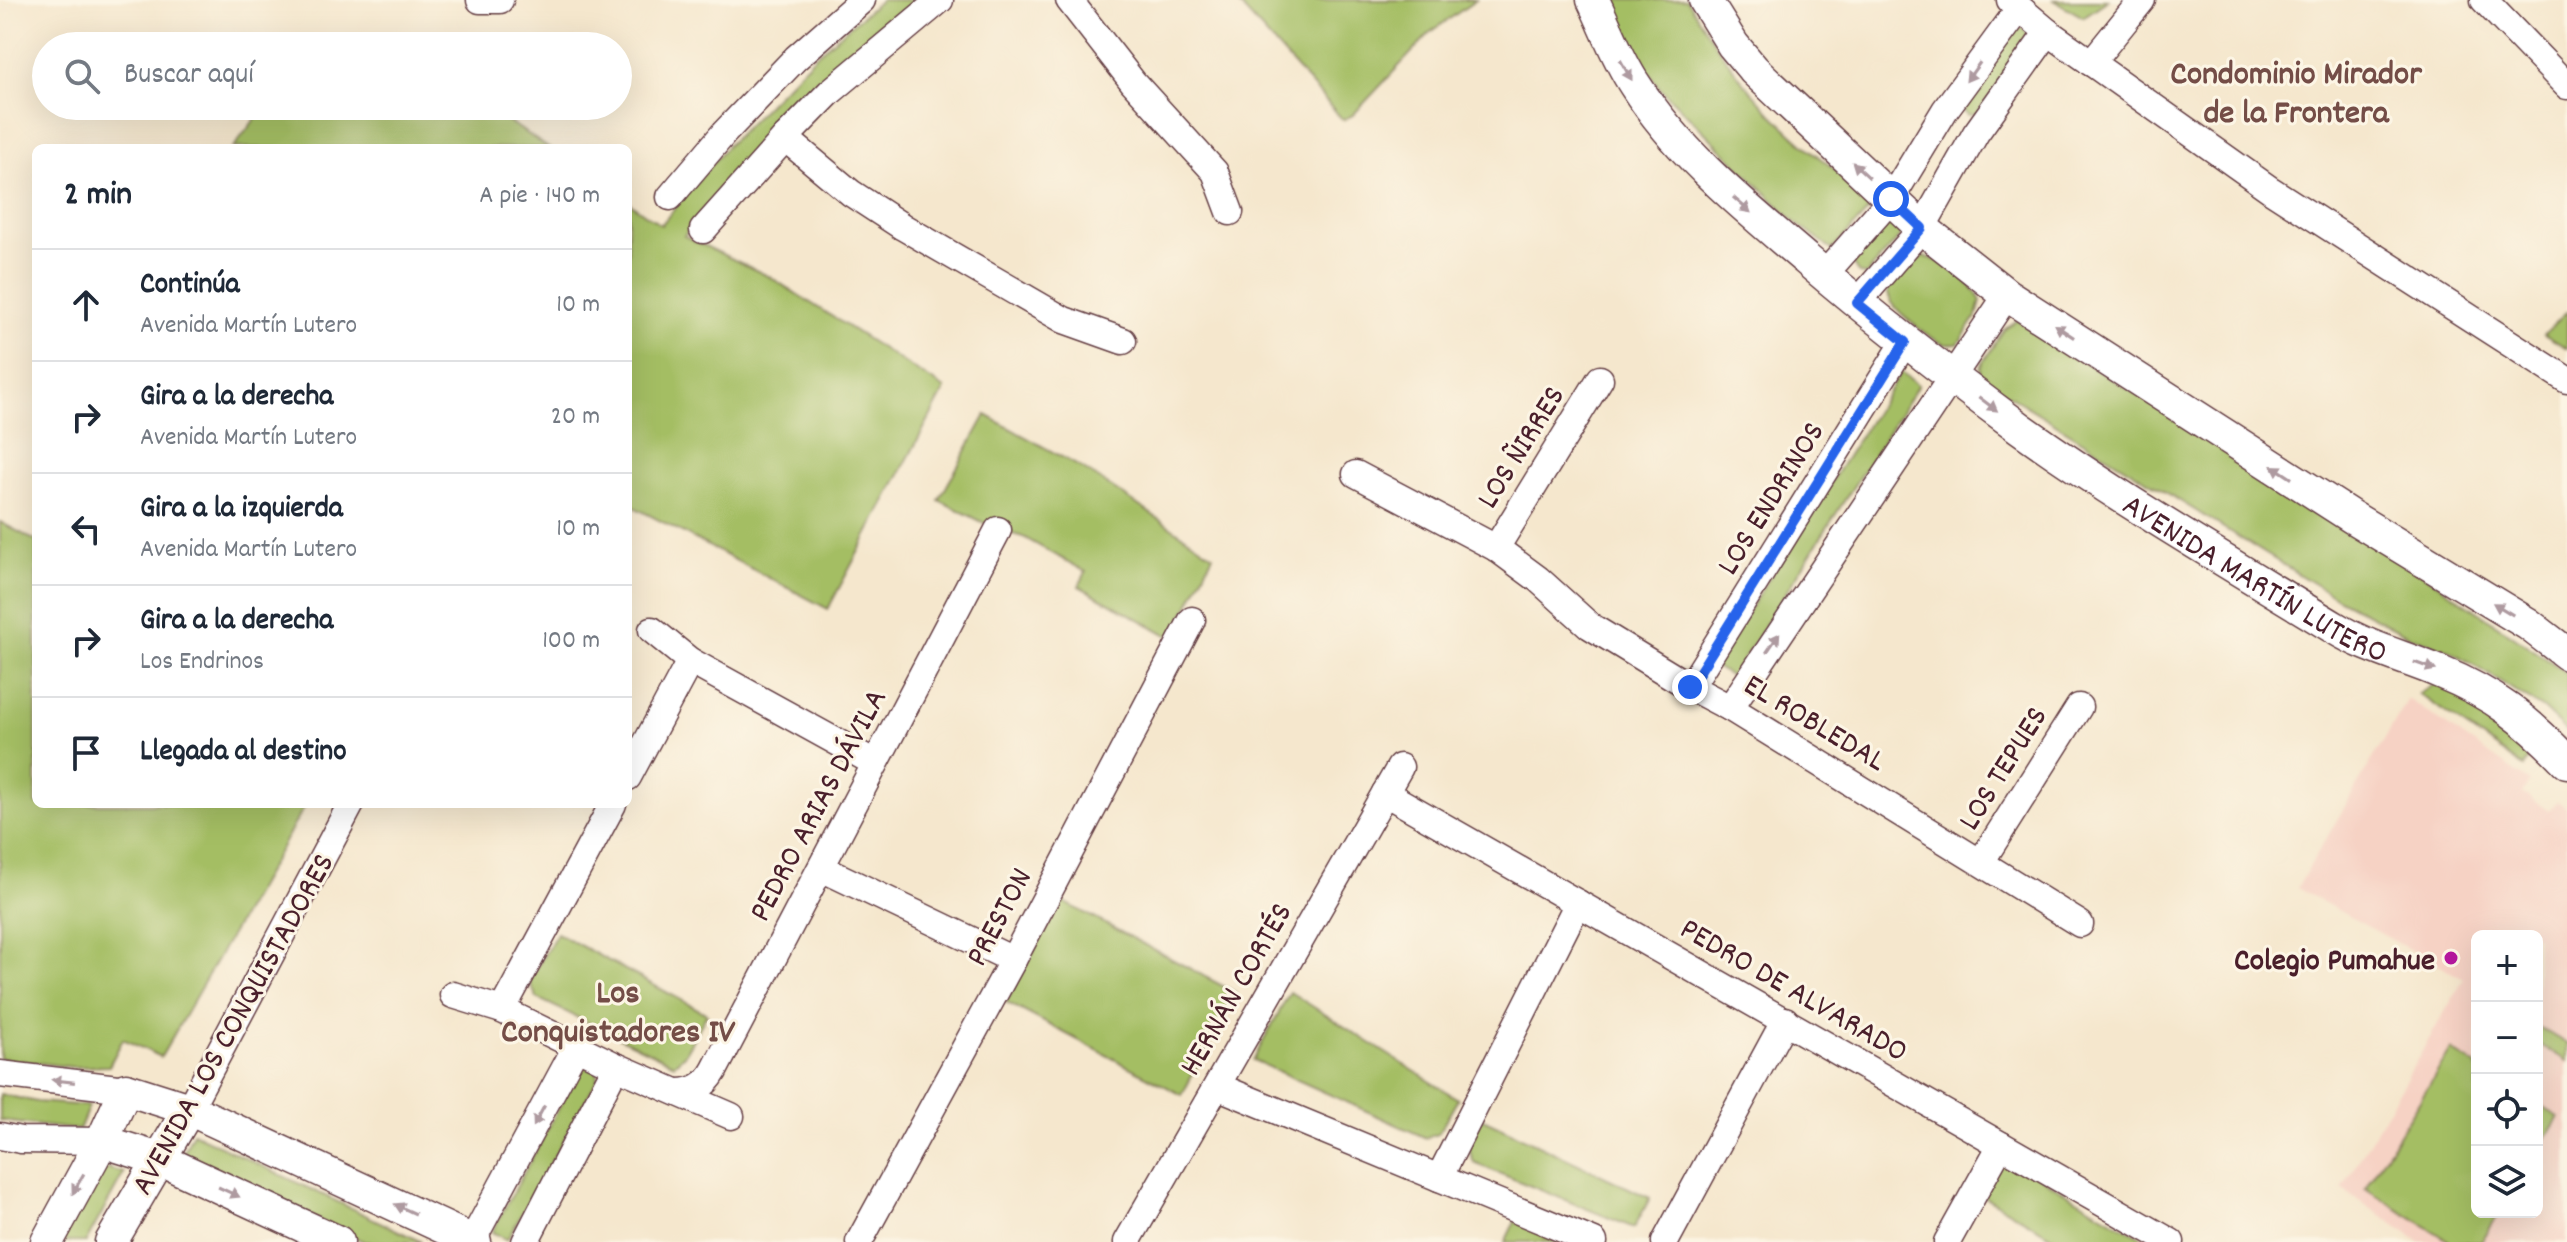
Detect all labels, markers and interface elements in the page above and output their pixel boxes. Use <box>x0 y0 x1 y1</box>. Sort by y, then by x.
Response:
search box <box>32 32 632 120</box>
district label: Condominio Mirador de la Frontera <box>2170 52 2422 140</box>
icon: search <box>60 54 104 98</box>
text: Buscar aquí <box>124 55 254 98</box>
one-way arrow <box>1619 59 1633 82</box>
one-way arrow <box>1966 61 1981 82</box>
one-way arrow <box>1851 162 1870 180</box>
text: 2 min <box>64 172 132 221</box>
text: A pie · 140 m <box>479 178 600 215</box>
route start <box>1873 181 1909 217</box>
one-way arrow <box>1732 196 1752 213</box>
text: Continúa <box>140 265 239 308</box>
icon: ahead <box>64 283 108 327</box>
text: 10 m <box>556 287 600 324</box>
text: Avenida Martín Lutero <box>140 308 357 345</box>
one-way arrow <box>2053 325 2075 339</box>
text: Gira a la derecha <box>140 377 333 420</box>
street label: LOS ÑIRRES <box>1467 378 1579 519</box>
icon: right <box>64 395 108 439</box>
one-way arrow <box>1978 395 1998 411</box>
text: 20 m <box>551 399 600 436</box>
street label: LOS ENDRINOS <box>1708 414 1839 585</box>
text: Avenida Martín Lutero <box>140 420 357 457</box>
one-way arrow <box>2272 465 2293 480</box>
street label: AVENIDA MARTÍN LUTERO <box>2112 485 2393 678</box>
text: Gira a la izquierda <box>140 489 343 532</box>
icon: left <box>64 507 108 551</box>
text: 10 m <box>556 511 600 548</box>
text: Avenida Martín Lutero <box>140 532 357 569</box>
text: Gira a la derecha <box>140 601 333 644</box>
one-way arrow <box>2492 602 2514 616</box>
icon: right <box>64 619 108 663</box>
text: 100 m <box>542 623 600 660</box>
one-way arrow <box>1765 632 1780 654</box>
text: Los Endrinos <box>140 644 264 681</box>
one-way arrow <box>2414 660 2438 673</box>
street label: EL ROBLEDAL <box>1734 665 1893 786</box>
route end <box>1672 669 1708 705</box>
street label: PEDRO ARIAS DÁVILA <box>740 682 901 931</box>
street label: LOS TEPUES <box>1949 699 2062 841</box>
icon: arrive <box>64 731 108 775</box>
text: Llegada al destino <box>140 732 347 775</box>
street label: AVENIDA LOS CONQUISTADORES <box>122 846 349 1205</box>
street label: PRESTON <box>956 861 1047 976</box>
street label: HERNÁN CORTÉS <box>1170 895 1307 1086</box>
street label: PEDRO DE ALVARADO <box>1670 908 1915 1076</box>
map controls <box>2471 930 2543 1218</box>
button: + <box>2471 930 2543 1002</box>
place label: Colegio Pumahue <box>2234 940 2435 986</box>
marker: Colegio Pumahue <box>2442 949 2460 967</box>
district label: Los Conquistadores IV <box>501 971 736 1059</box>
button: − <box>2471 1002 2543 1074</box>
one-way arrow <box>50 1074 75 1087</box>
button: locate <box>2471 1074 2543 1146</box>
one-way arrow <box>533 1104 546 1127</box>
button: layers <box>2471 1146 2543 1218</box>
one-way arrow <box>72 1173 86 1195</box>
one-way arrow <box>218 1185 241 1199</box>
one-way arrow <box>393 1202 416 1216</box>

